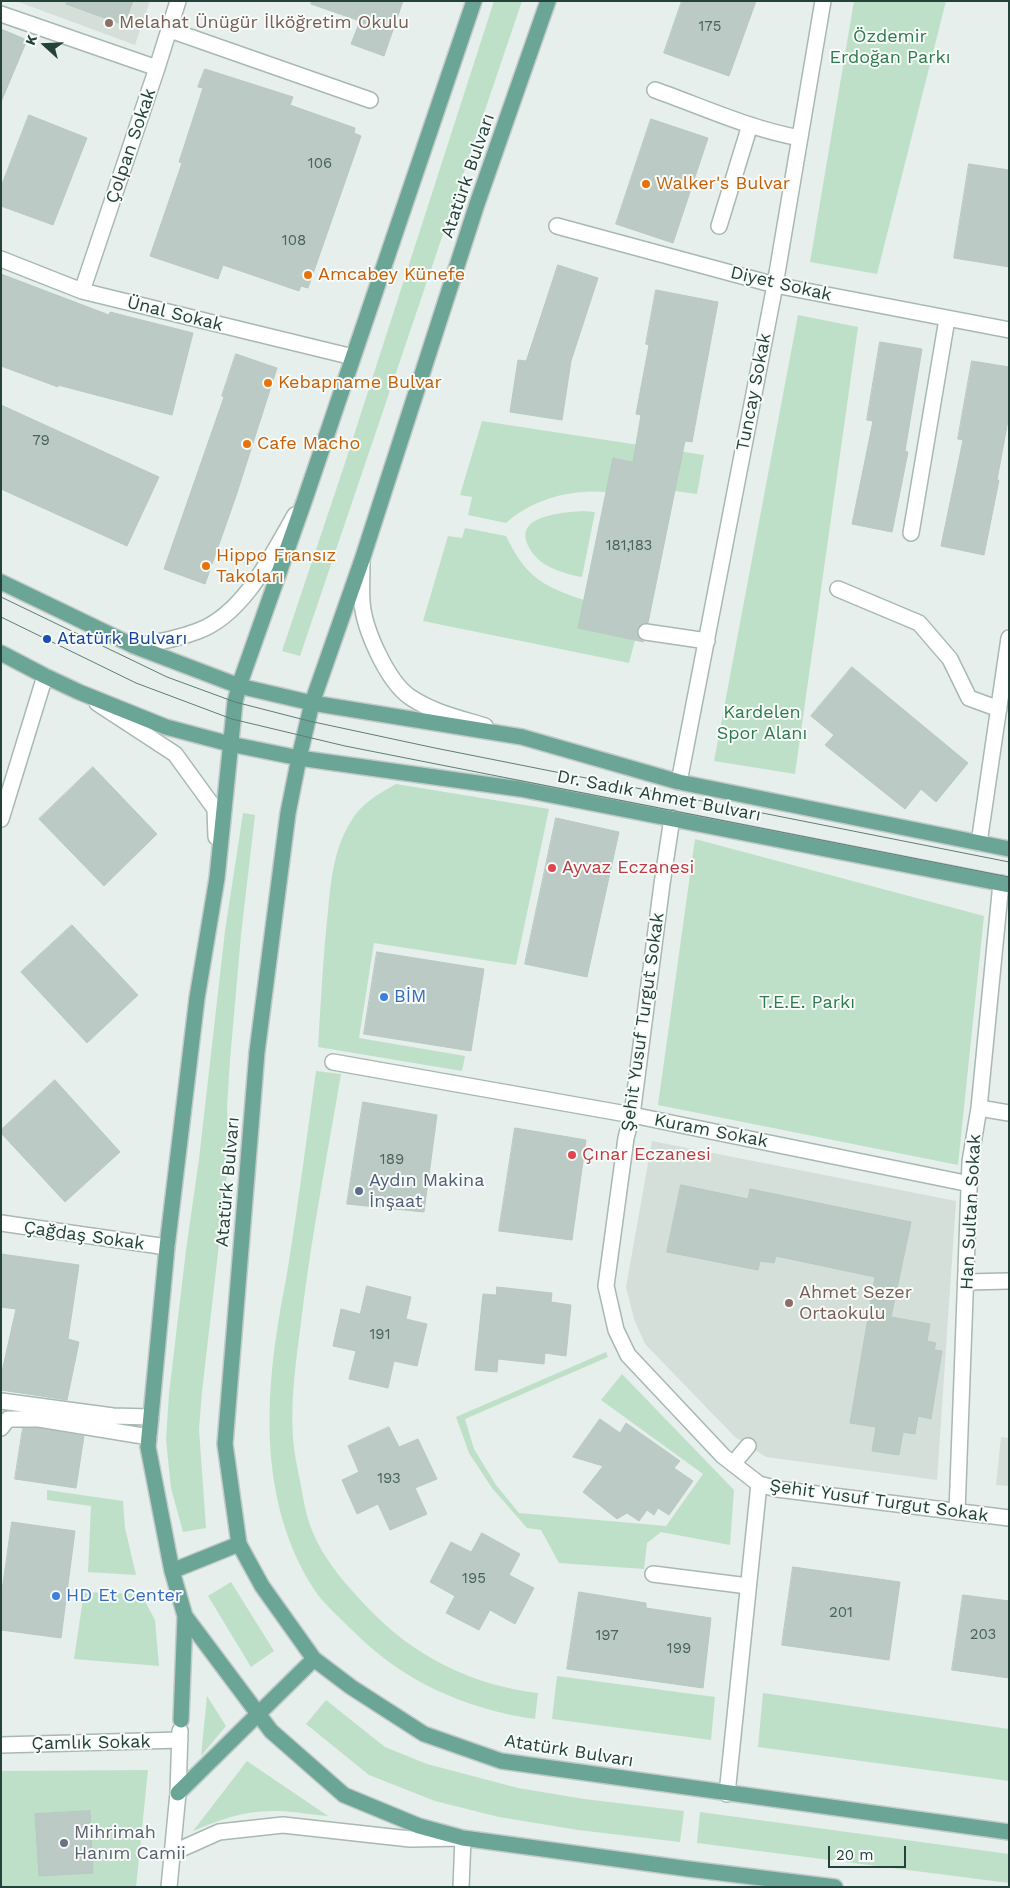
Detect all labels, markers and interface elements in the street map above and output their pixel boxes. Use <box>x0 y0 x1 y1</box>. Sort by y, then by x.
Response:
place label: Melahat Ünügür İlköğretim Okulu <box>119 12 409 34</box>
marker: Melahat Ünügür İlköğretim Okulu <box>103 17 115 29</box>
house number: 175 <box>699 18 721 36</box>
north arrow <box>20 20 70 70</box>
park label: Özdemir Erdoğan Parkı <box>829 26 951 68</box>
text: K <box>22 33 40 47</box>
street label: Çolpan Sokak <box>101 86 161 206</box>
street label: Atatürk Bulvarı <box>437 111 499 241</box>
house number: 106 <box>308 155 332 173</box>
place label: Walker's Bulvar <box>656 173 790 195</box>
marker: Walker's Bulvar <box>640 178 652 190</box>
house number: 108 <box>282 232 306 250</box>
street label: Diyet Sokak <box>728 262 834 306</box>
place label: Amcabey Künefe <box>318 264 465 286</box>
marker: Amcabey Künefe <box>302 269 314 281</box>
street label: Ünal Sokak <box>125 292 225 336</box>
street label: Tuncay Sokak <box>732 331 776 453</box>
place label: Kebapname Bulvar <box>278 372 442 394</box>
marker: Kebapname Bulvar <box>262 377 274 389</box>
house number: 79 <box>32 432 50 450</box>
place label: Cafe Macho <box>257 433 360 455</box>
marker: Cafe Macho <box>241 438 253 450</box>
house number: 181,183 <box>606 537 652 555</box>
place label: Hippo Fransız Takoları <box>216 545 336 588</box>
marker: Hippo Fransız Takoları <box>200 560 212 572</box>
place label: Atatürk Bulvarı <box>57 628 187 650</box>
marker: Atatürk Bulvarı <box>41 633 53 645</box>
park label: Kardelen Spor Alanı <box>717 702 807 744</box>
street label: Dr. Sadık Ahmet Bulvarı <box>555 766 763 826</box>
place label: Ayvaz Eczanesi <box>562 857 694 879</box>
marker: Ayvaz Eczanesi <box>546 862 558 874</box>
street label: Şehit Yusuf Turgut Sokak <box>617 911 669 1133</box>
place label: BİM <box>394 986 426 1008</box>
marker: BİM <box>378 991 390 1003</box>
park label: T.E.E. Parkı <box>759 992 855 1014</box>
street label: Kuram Sokak <box>652 1109 770 1153</box>
street label: Atatürk Bulvarı <box>212 1116 244 1248</box>
street label: Han Sultan Sokak <box>956 1134 986 1290</box>
place label: Çınar Eczanesi <box>582 1144 711 1166</box>
marker: Çınar Eczanesi <box>566 1149 578 1161</box>
house number: 189 <box>380 1151 404 1169</box>
place label: Aydın Makina İnşaat <box>369 1170 484 1212</box>
marker: Aydın Makina İnşaat <box>353 1185 365 1197</box>
street label: Çağdaş Sokak <box>22 1217 146 1255</box>
place label: Ahmet Sezer Ortaokulu <box>799 1282 912 1325</box>
marker: Ahmet Sezer Ortaokulu <box>783 1297 795 1309</box>
house number: 191 <box>370 1326 390 1344</box>
house number: 193 <box>377 1470 401 1488</box>
street label: Şehit Yusuf Turgut Sokak <box>768 1475 990 1527</box>
house number: 195 <box>462 1570 486 1588</box>
place label: HD Et Center <box>66 1585 182 1607</box>
marker: HD Et Center <box>50 1590 62 1602</box>
house number: 201 <box>829 1604 853 1622</box>
house number: 203 <box>970 1626 996 1644</box>
house number: 197 <box>595 1627 619 1645</box>
house number: 199 <box>667 1640 691 1658</box>
street label: Atatürk Bulvarı <box>503 1730 635 1772</box>
street label: Çamlık Sokak <box>31 1731 151 1755</box>
place label: Mihrimah Hanım Camii <box>74 1822 186 1865</box>
scale bar <box>830 1836 908 1868</box>
marker: Mihrimah Hanım Camii <box>58 1837 70 1849</box>
text: 20 m <box>836 1846 874 1864</box>

